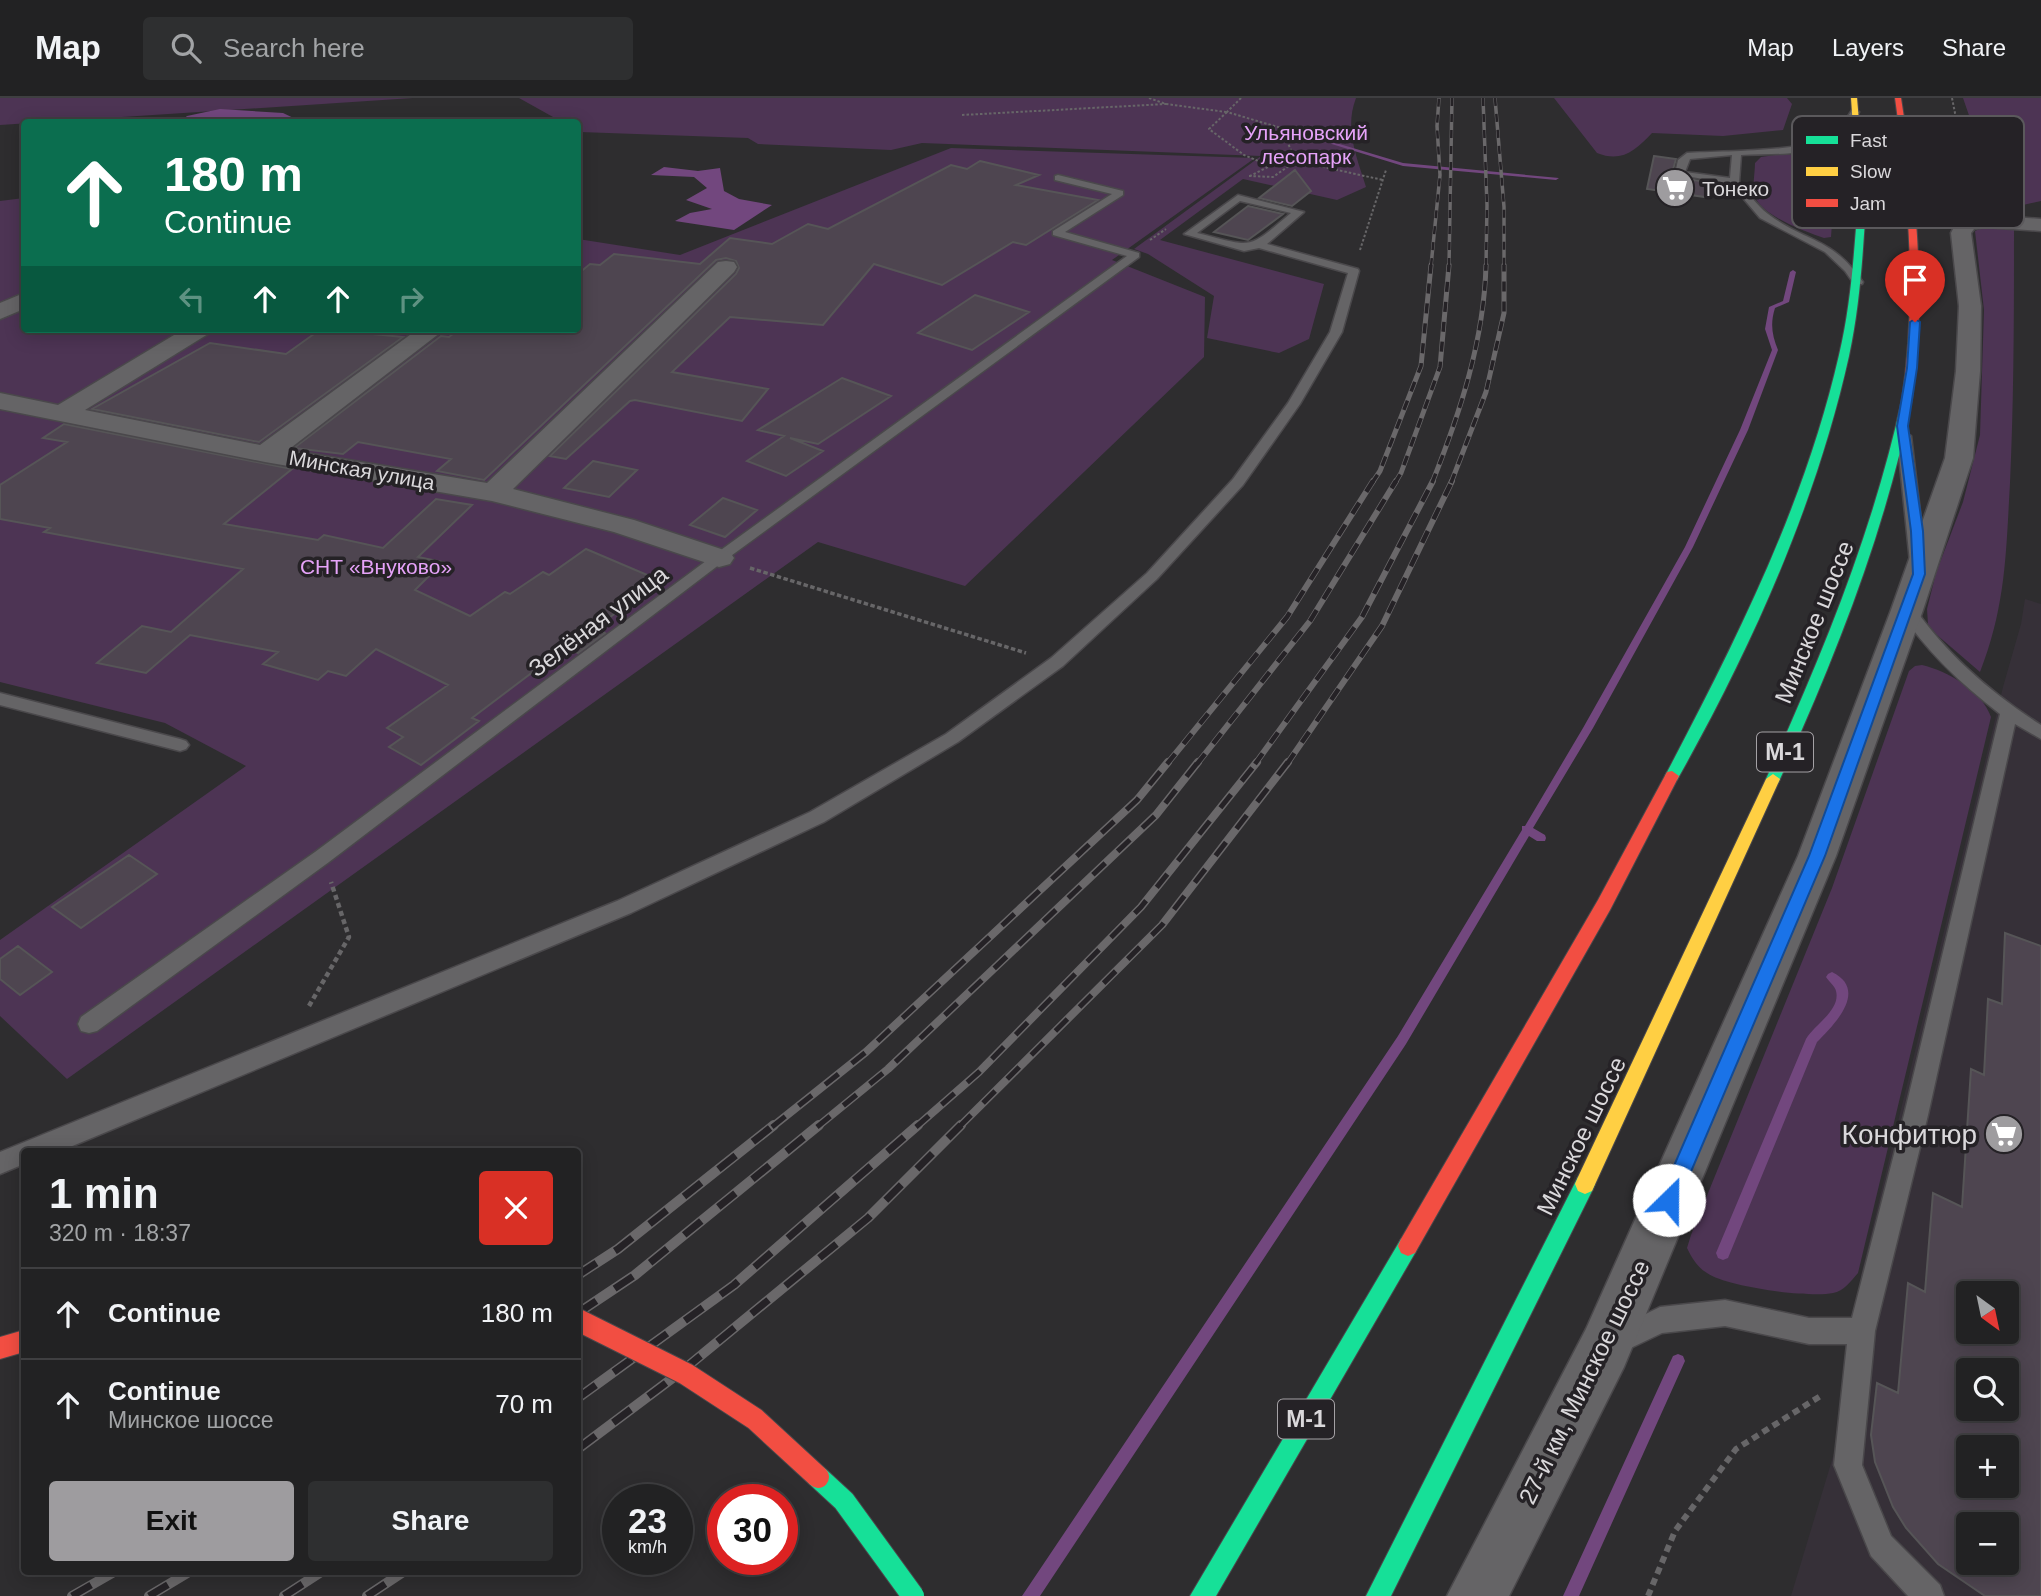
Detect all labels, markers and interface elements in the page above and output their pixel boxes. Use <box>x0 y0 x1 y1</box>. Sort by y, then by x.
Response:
search box <box>143 17 633 80</box>
text: Map <box>35 29 101 66</box>
icon: search <box>167 29 205 67</box>
text: Search here <box>223 33 365 63</box>
text: Map <box>1747 34 1794 61</box>
text: Layers <box>1832 34 1904 61</box>
text: Share <box>1942 34 2006 61</box>
legend <box>1792 116 2024 228</box>
park label: Ульяновский лесопарк <box>1244 121 1368 168</box>
text: Fast <box>1850 130 1888 151</box>
icon: ahead <box>49 147 140 238</box>
text: 180 m <box>164 147 303 201</box>
text: Slow <box>1850 161 1891 182</box>
supermarket icon: Тонеко <box>1654 167 1696 209</box>
place label: Тонеко <box>1702 177 1769 200</box>
text: Jam <box>1850 193 1886 214</box>
text: Continue <box>164 204 292 240</box>
pin <box>1885 250 1945 322</box>
icon: arrive <box>1896 261 1934 299</box>
icon: left <box>173 280 211 318</box>
icon: ahead <box>246 280 284 318</box>
icon: ahead <box>319 280 357 318</box>
icon: right <box>392 280 430 318</box>
street label: Минская улица <box>287 446 437 494</box>
street label: Минское шоссе <box>1769 537 1859 707</box>
park label: СНТ «Внуково» <box>300 555 452 578</box>
street label: Зелёная улица <box>523 560 673 682</box>
road number: М-1 <box>1757 732 1813 772</box>
street label: Минское шоссе <box>1531 1052 1631 1220</box>
supermarket icon: Конфитюр <box>1983 1113 2025 1155</box>
place label: Конфитюр <box>1842 1119 1977 1150</box>
position arrow <box>1632 1163 1706 1237</box>
text: 1 min <box>49 1170 159 1217</box>
button: close <box>479 1171 553 1245</box>
text: 320 m · 18:37 <box>49 1220 191 1246</box>
street label: 27-й км, Минское шоссе <box>1513 1256 1655 1508</box>
north arrow <box>1956 1281 2020 1344</box>
map controls <box>1956 1281 2019 1575</box>
icon: ahead <box>49 1295 87 1333</box>
text: Continue <box>108 1298 221 1328</box>
text: 180 m <box>481 1298 553 1328</box>
button: search <box>1956 1358 2019 1421</box>
text: Continue <box>108 1376 221 1406</box>
icon: ahead <box>49 1386 87 1424</box>
text: 70 m <box>495 1389 553 1419</box>
road number: М-1 <box>1278 1400 1334 1438</box>
text: Минское шоссе <box>108 1407 274 1433</box>
button: + <box>1956 1435 2019 1498</box>
button: Exit <box>49 1481 294 1561</box>
button: Share <box>308 1481 553 1561</box>
speed limit sign: 30 <box>707 1484 798 1575</box>
text: 23 <box>628 1501 667 1540</box>
button: − <box>1956 1512 2019 1575</box>
text: km/h <box>628 1537 667 1557</box>

